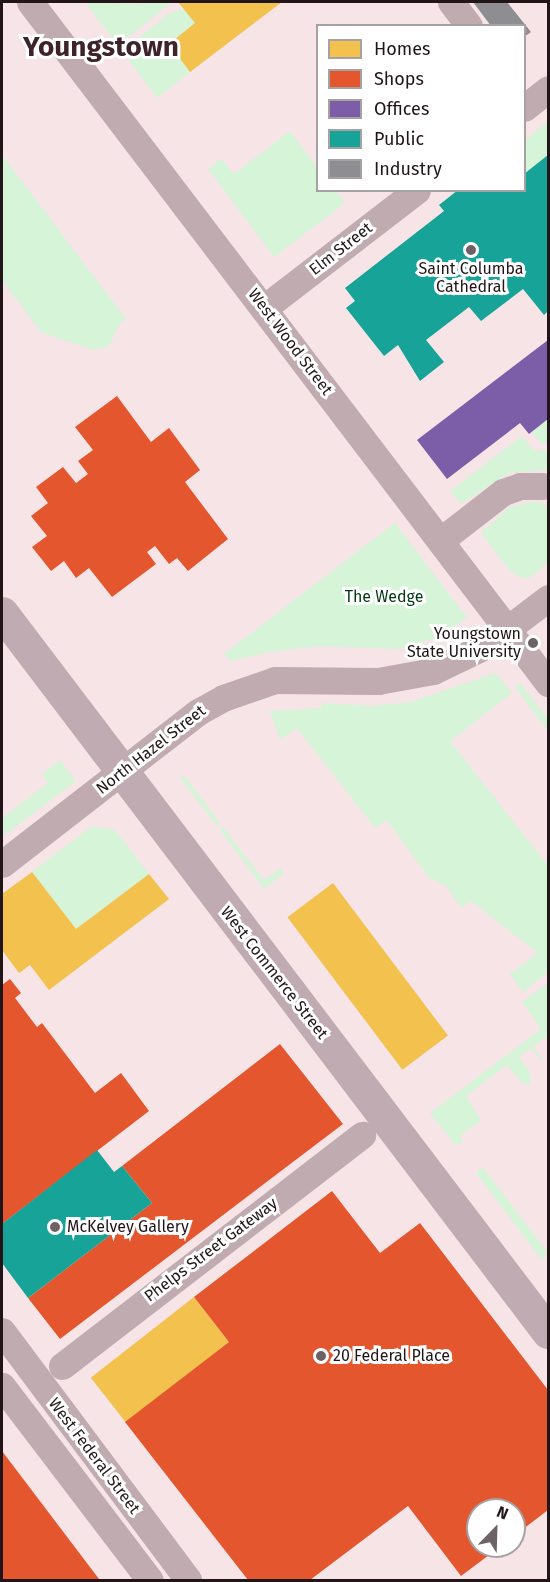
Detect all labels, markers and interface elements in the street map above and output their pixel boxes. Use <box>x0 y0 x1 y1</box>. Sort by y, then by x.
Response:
legend <box>316 24 526 192</box>
district label: Youngstown <box>23 30 179 64</box>
text: Homes <box>374 38 430 60</box>
text: Shops <box>374 68 424 90</box>
text: Offices <box>374 98 429 120</box>
text: Public <box>374 128 424 150</box>
text: Industry <box>374 158 442 180</box>
street label: Elm Street <box>306 219 376 279</box>
marker: Saint Columba Cathedral <box>464 243 478 257</box>
place label: Saint Columba Cathedral <box>418 259 524 297</box>
street label: West Wood Street <box>244 285 336 399</box>
park label: The Wedge <box>345 587 423 607</box>
place label: Youngstown State University <box>407 624 521 662</box>
marker: Youngstown State University <box>526 636 540 650</box>
street label: North Hazel Street <box>93 701 209 799</box>
street label: West Commerce Street <box>216 903 332 1043</box>
street label: Phelps Street Gateway <box>141 1194 281 1306</box>
place label: McKelvey Gallery <box>67 1217 189 1237</box>
marker: McKelvey Gallery <box>48 1220 62 1234</box>
place label: 20 Federal Place <box>333 1346 450 1366</box>
marker: 20 Federal Place <box>314 1349 328 1363</box>
street label: West Federal Street <box>44 1394 144 1518</box>
north arrow <box>466 1498 526 1558</box>
text: N <box>494 1502 511 1524</box>

